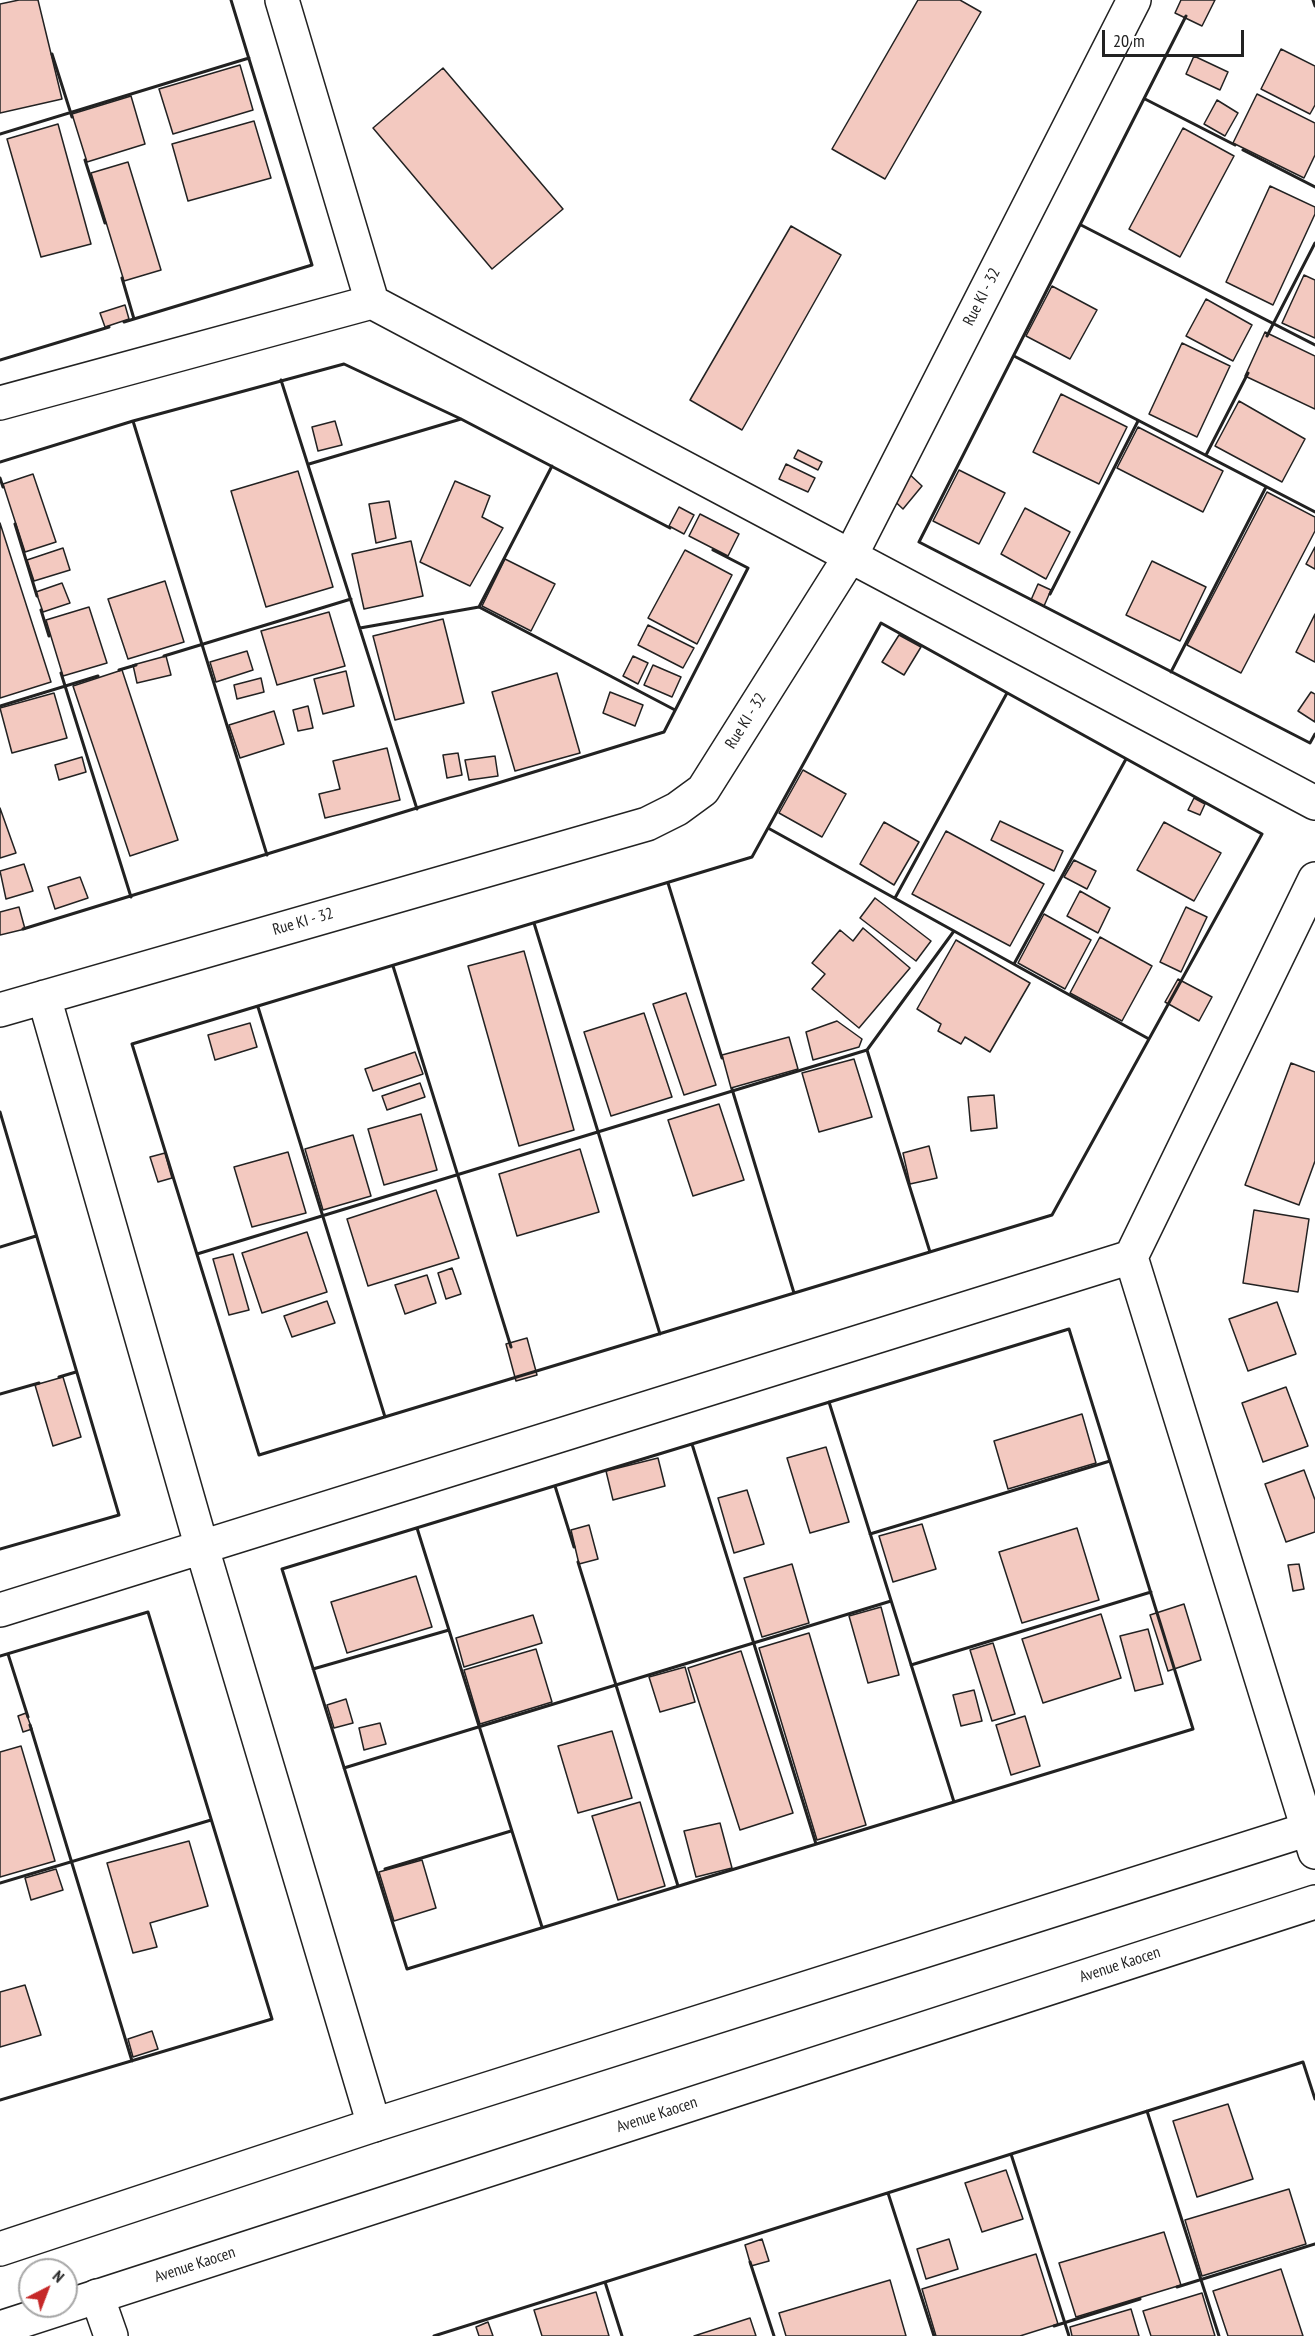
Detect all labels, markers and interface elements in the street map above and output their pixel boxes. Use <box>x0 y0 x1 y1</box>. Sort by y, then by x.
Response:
scale bar <box>1105 18 1248 56</box>
text: 20 m <box>1113 29 1145 52</box>
street label: Rue KI - 32 <box>959 265 1005 329</box>
street label: Rue KI - 32 <box>721 690 771 752</box>
street label: Rue KI - 32 <box>271 904 335 940</box>
street label: Avenue Kaocen <box>1077 1943 1163 1987</box>
street label: Avenue Kaocen <box>614 2093 700 2137</box>
street label: Avenue Kaocen <box>152 2243 238 2287</box>
north arrow <box>18 2258 78 2318</box>
text: N <box>49 2266 69 2286</box>

